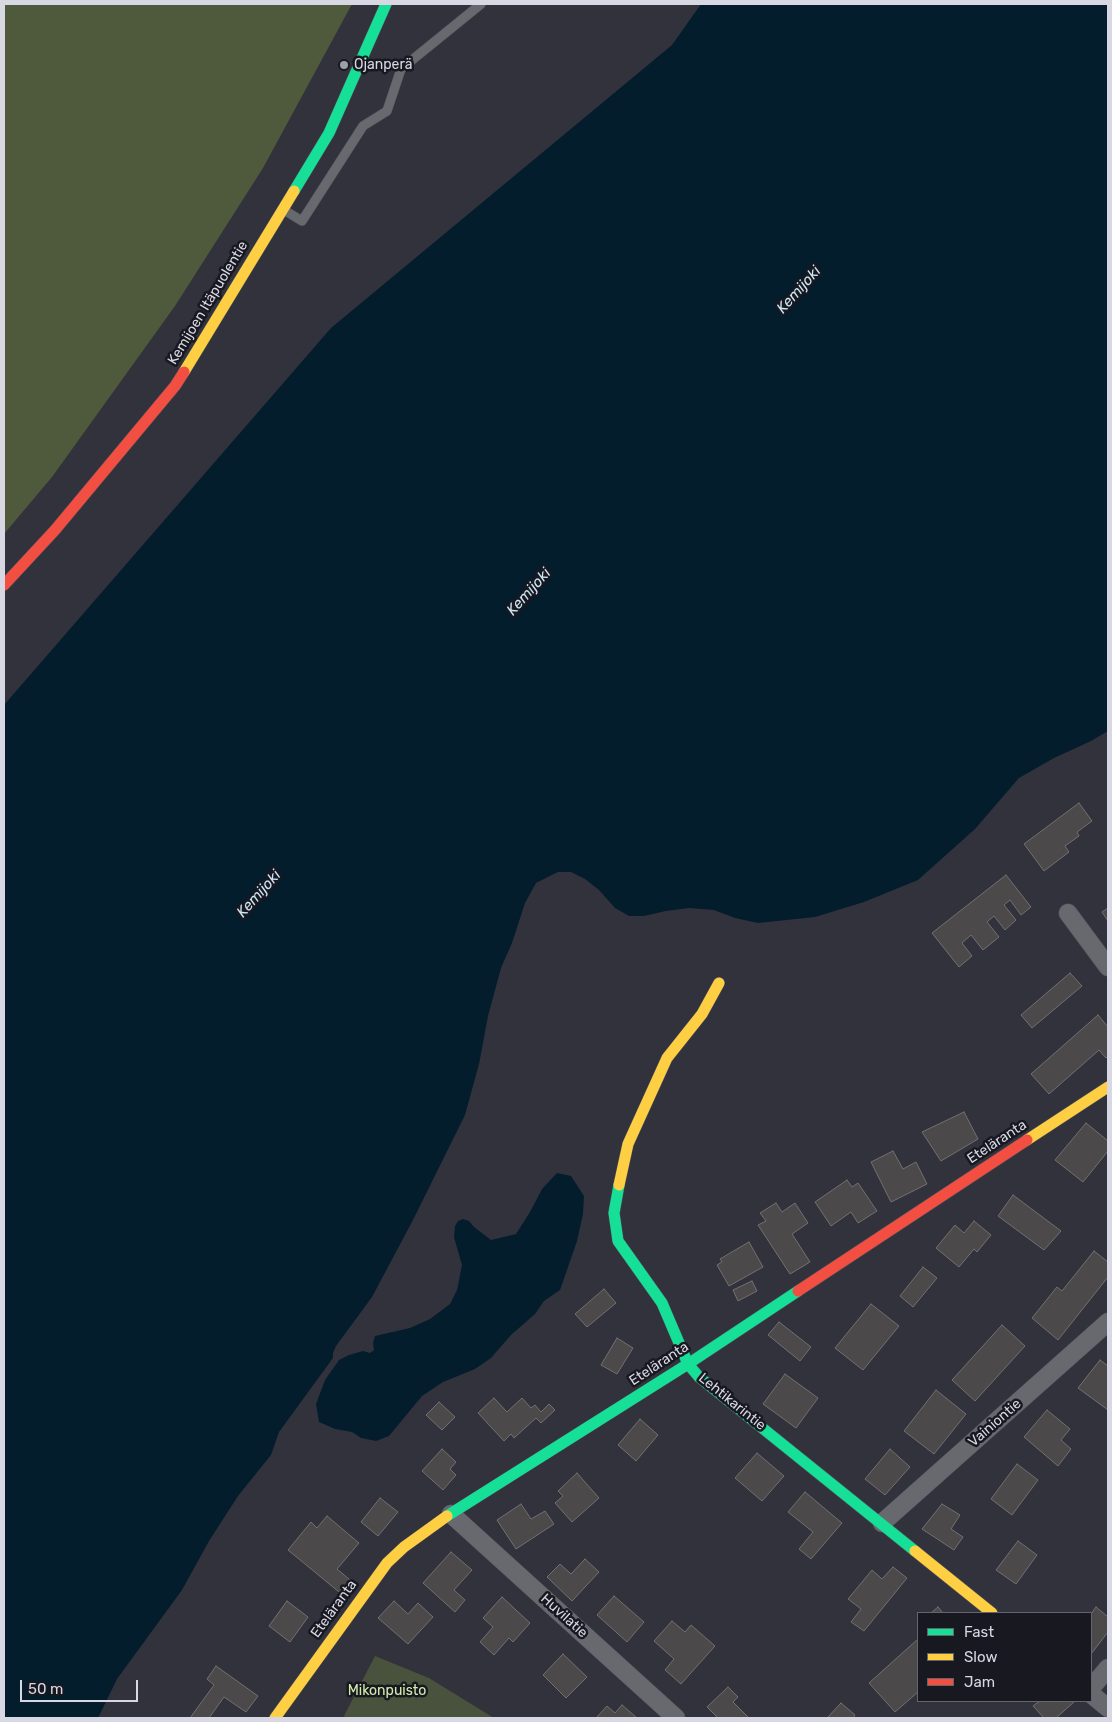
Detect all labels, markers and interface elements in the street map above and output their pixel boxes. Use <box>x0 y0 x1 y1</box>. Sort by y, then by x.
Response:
place label: Ojanperä <box>354 57 412 73</box>
marker: Ojanperä <box>338 59 350 71</box>
street label: Kemijoen Itäpuolentie <box>164 238 252 368</box>
water label: Kemijoki <box>773 263 825 317</box>
water label: Kemijoki <box>503 565 555 619</box>
water label: Kemijoki <box>233 867 285 921</box>
street label: Eteläranta <box>964 1117 1030 1167</box>
street label: Eteläranta <box>626 1339 692 1389</box>
street label: Lehtikarintie <box>695 1370 769 1434</box>
street label: Vainiontie <box>965 1396 1025 1450</box>
street label: Eteläranta <box>307 1577 361 1641</box>
street label: Huvilatie <box>537 1591 591 1641</box>
legend <box>917 1612 1092 1702</box>
text: Fast <box>964 1623 994 1641</box>
text: Slow <box>964 1648 997 1666</box>
scale bar <box>22 1670 140 1702</box>
text: Jam <box>964 1673 995 1691</box>
text: 50 m <box>28 1680 63 1698</box>
park label: Mikonpuisto <box>348 1683 426 1699</box>

